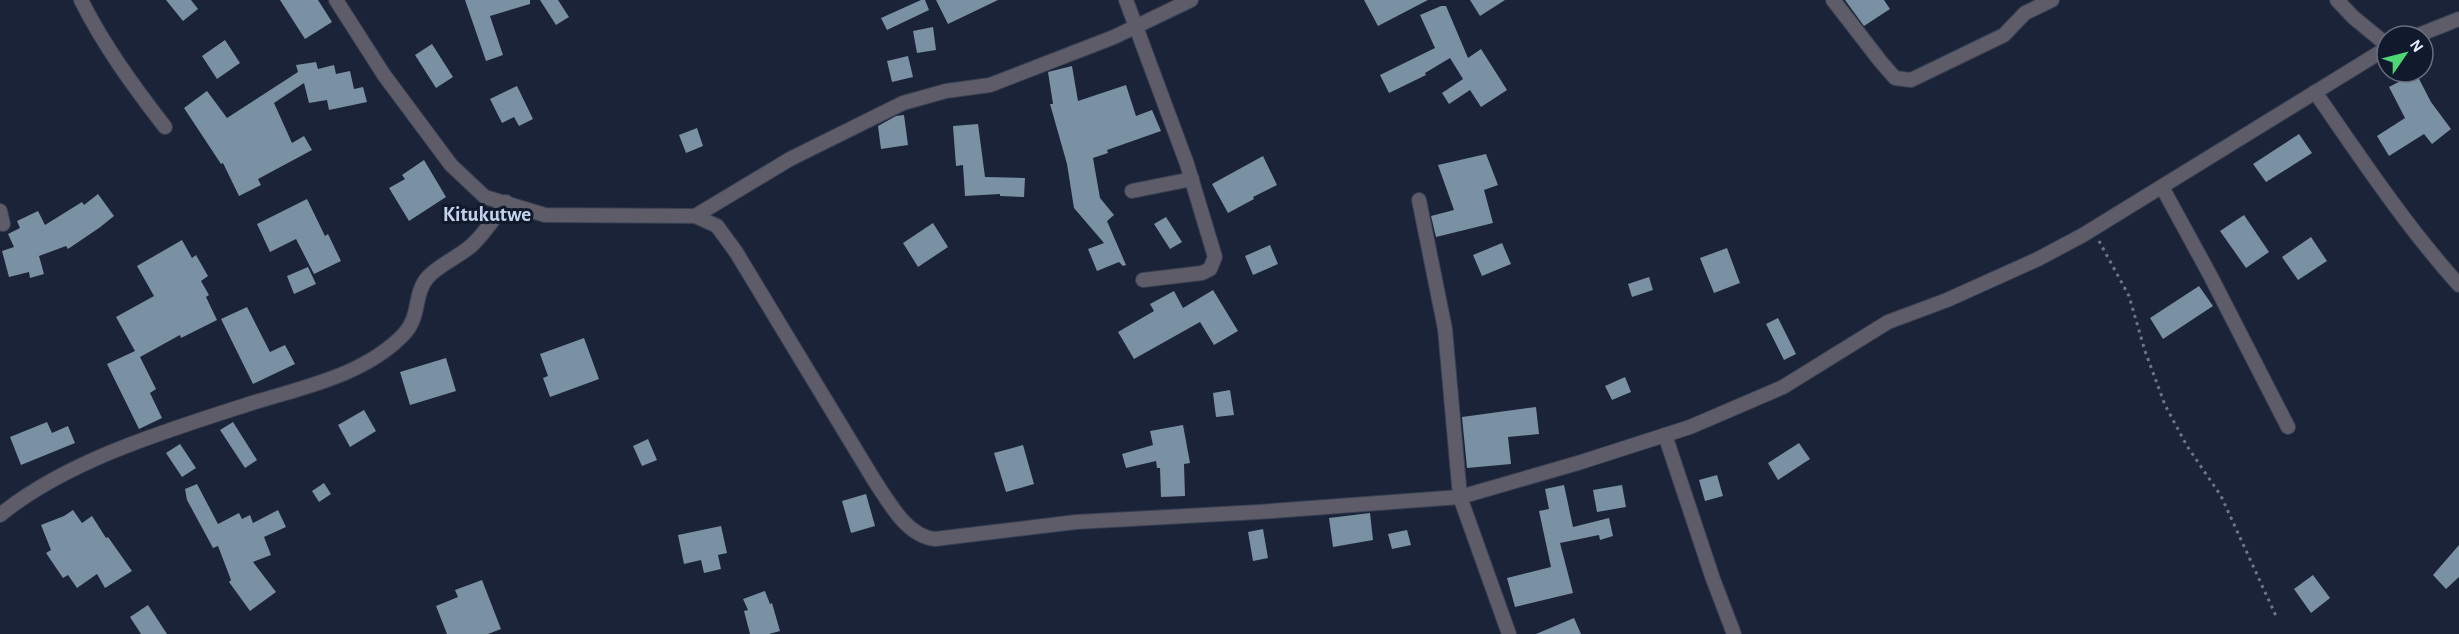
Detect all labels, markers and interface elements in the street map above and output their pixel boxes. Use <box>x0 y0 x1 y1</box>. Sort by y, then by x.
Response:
north arrow <box>2375 24 2435 84</box>
text: N <box>2407 37 2426 55</box>
district label: Kitukutwe <box>443 204 531 225</box>

